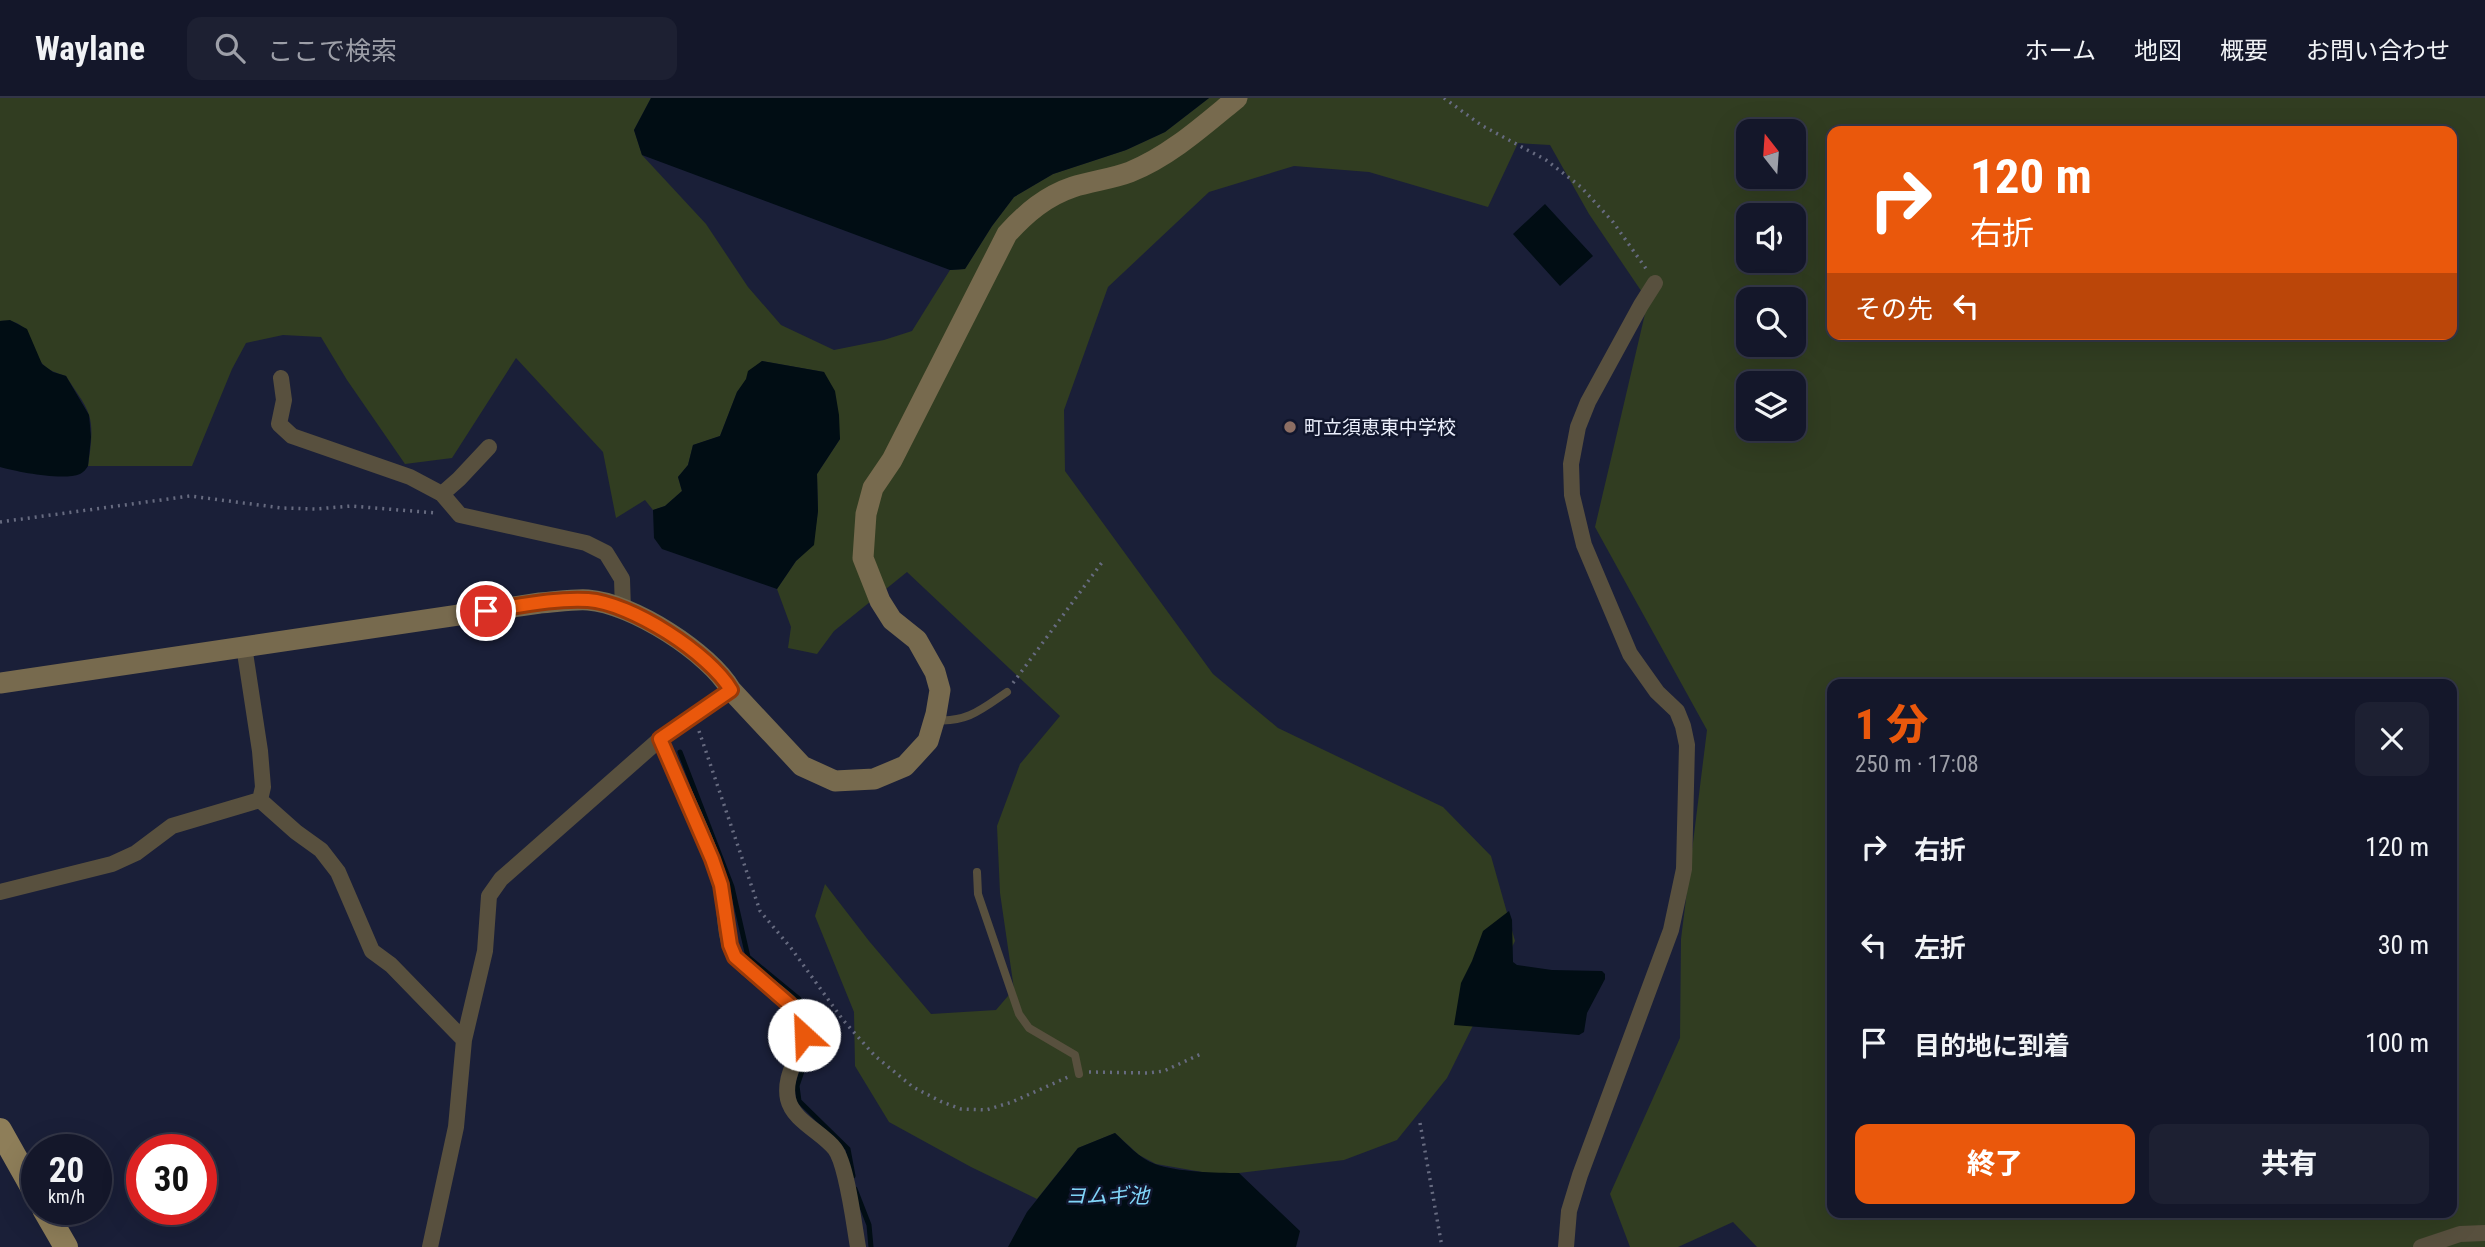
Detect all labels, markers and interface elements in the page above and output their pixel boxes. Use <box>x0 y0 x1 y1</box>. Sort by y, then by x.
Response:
search box <box>187 17 677 80</box>
text: Waylane <box>35 29 145 68</box>
icon: search <box>211 29 249 67</box>
text: ここで検索 <box>267 36 397 66</box>
text: ホーム <box>2025 37 2096 65</box>
text: 地図 <box>2134 37 2182 65</box>
text: 概要 <box>2220 37 2268 65</box>
text: お問い合わせ <box>2306 37 2450 65</box>
north arrow <box>1736 119 1806 189</box>
map controls <box>1736 119 1806 441</box>
text: 120 m <box>1970 148 2092 205</box>
icon: right <box>1855 154 1946 245</box>
button: sound <box>1736 203 1806 273</box>
text: 右折 <box>1970 214 2034 252</box>
button: search <box>1736 287 1806 357</box>
icon: left <box>1947 287 1985 325</box>
text: その先 <box>1855 294 1933 324</box>
button: layers <box>1736 371 1806 441</box>
place label: 町立須恵東中学校 <box>1304 416 1456 439</box>
marker: 町立須恵東中学校 <box>1282 419 1298 435</box>
pin <box>456 581 516 641</box>
icon: arrive <box>467 592 505 630</box>
text: 1 分 <box>1855 700 1928 749</box>
button: close <box>2355 702 2429 776</box>
text: 250 m · 17:08 <box>1855 751 1979 778</box>
icon: right <box>1855 828 1893 866</box>
text: 120 m <box>2365 832 2429 862</box>
text: 右折 <box>1914 835 1966 865</box>
icon: left <box>1855 926 1893 964</box>
text: 30 m <box>2378 930 2429 960</box>
text: 左折 <box>1914 933 1966 963</box>
position arrow <box>767 998 841 1072</box>
icon: arrive <box>1855 1024 1893 1062</box>
text: 100 m <box>2365 1028 2429 1058</box>
text: 目的地に到着 <box>1914 1031 2070 1061</box>
button: 終了 <box>1855 1124 2135 1204</box>
button: 共有 <box>2149 1124 2429 1204</box>
speed limit sign: 30 <box>126 1134 217 1225</box>
text: 20 <box>49 1150 84 1191</box>
water label: ヨムギ池 <box>1065 1184 1151 1208</box>
text: km/h <box>48 1186 85 1207</box>

